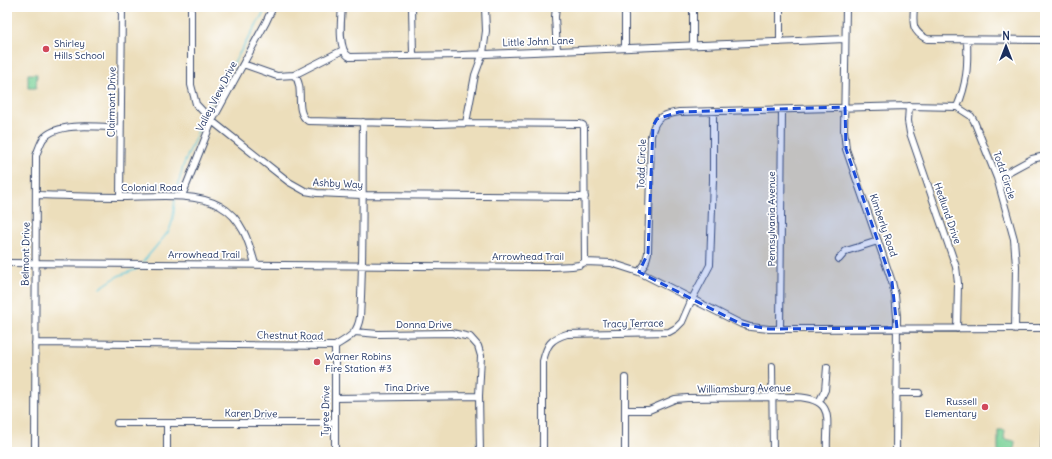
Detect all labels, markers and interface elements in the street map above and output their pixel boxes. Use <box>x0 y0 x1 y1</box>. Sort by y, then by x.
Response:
north arrow <box>986 26 1026 66</box>
text: N <box>1002 29 1010 43</box>
street label: Little John Lane <box>502 34 574 49</box>
place label: Shirley Hills School <box>54 37 105 62</box>
marker: Shirley Hills School <box>41 44 51 54</box>
street label: Valley View Drive <box>193 59 240 134</box>
street label: Clairmont Drive <box>104 67 119 137</box>
street label: Todd Circle <box>634 139 649 189</box>
street label: Todd Circle <box>990 149 1019 201</box>
street label: Pennsylvania Avenue <box>765 171 778 267</box>
street label: Ashby Way <box>312 176 363 191</box>
street label: Colonial Road <box>121 181 183 194</box>
street label: Hedlund Drive <box>931 181 964 246</box>
street label: Kimberly Road <box>867 192 900 259</box>
street label: Belmont Drive <box>18 222 33 286</box>
street label: Arrowhead Trail <box>168 248 240 261</box>
street label: Arrowhead Trail <box>492 250 564 263</box>
street label: Tracy Terrace <box>602 316 664 331</box>
street label: Donna Drive <box>396 318 452 331</box>
street label: Chestnut Road <box>257 328 323 343</box>
place label: Warner Robins Fire Station #3 <box>325 350 392 375</box>
marker: Warner Robins Fire Station #3 <box>312 357 322 367</box>
street label: Tina Drive <box>385 381 430 394</box>
street label: Williamsburg Avenue <box>697 381 791 396</box>
street label: Tyree Drive <box>319 385 332 437</box>
place label: Russell Elementary <box>925 395 977 420</box>
marker: Russell Elementary <box>980 402 990 412</box>
street label: Karen Drive <box>224 407 278 420</box>

